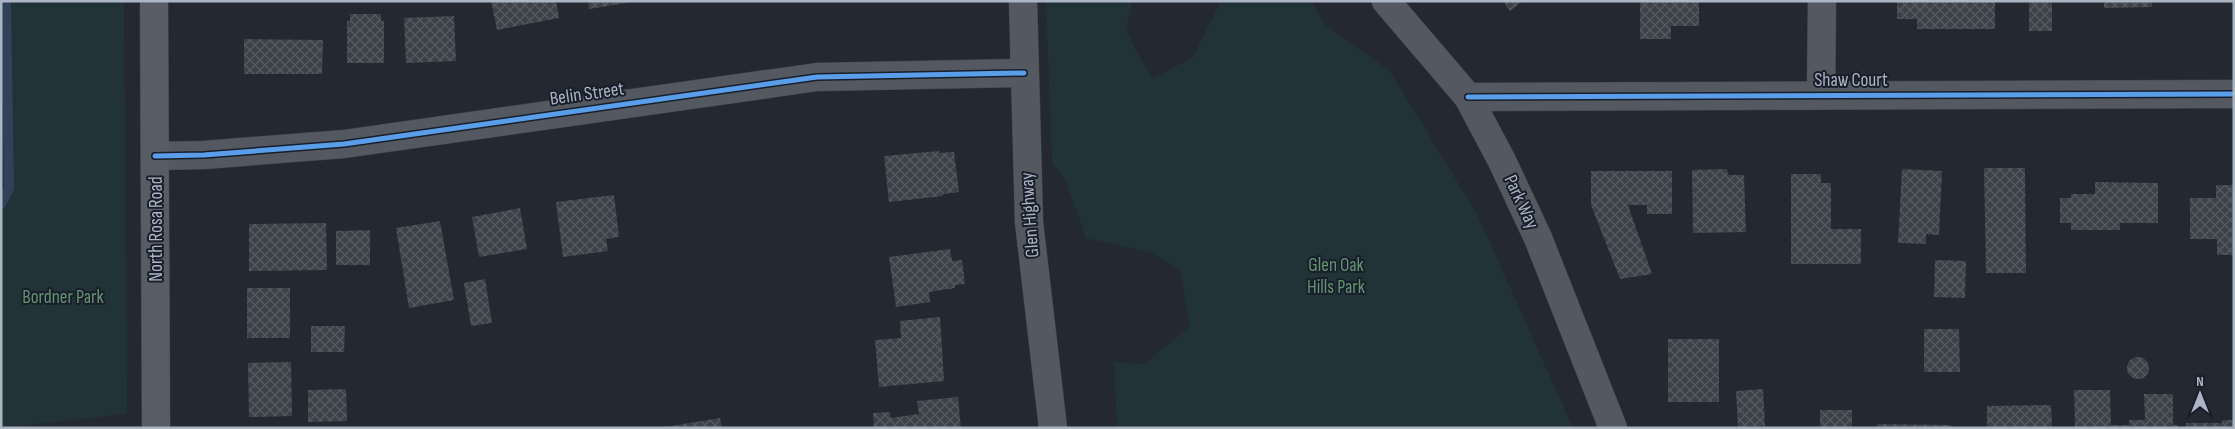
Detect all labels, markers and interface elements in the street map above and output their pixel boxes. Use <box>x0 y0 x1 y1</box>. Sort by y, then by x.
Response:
street label: Shaw Court <box>1814 69 1888 92</box>
street label: Belin Street <box>548 77 626 111</box>
street label: Glen Highway <box>1015 171 1044 259</box>
street label: Park Way <box>1498 171 1544 233</box>
street label: North Rosa Road <box>145 176 168 282</box>
park label: Glen Oak Hills Park <box>1307 254 1366 299</box>
park label: Bordner Park <box>22 286 104 309</box>
north arrow <box>2175 369 2225 419</box>
text: N <box>2196 373 2204 390</box>

